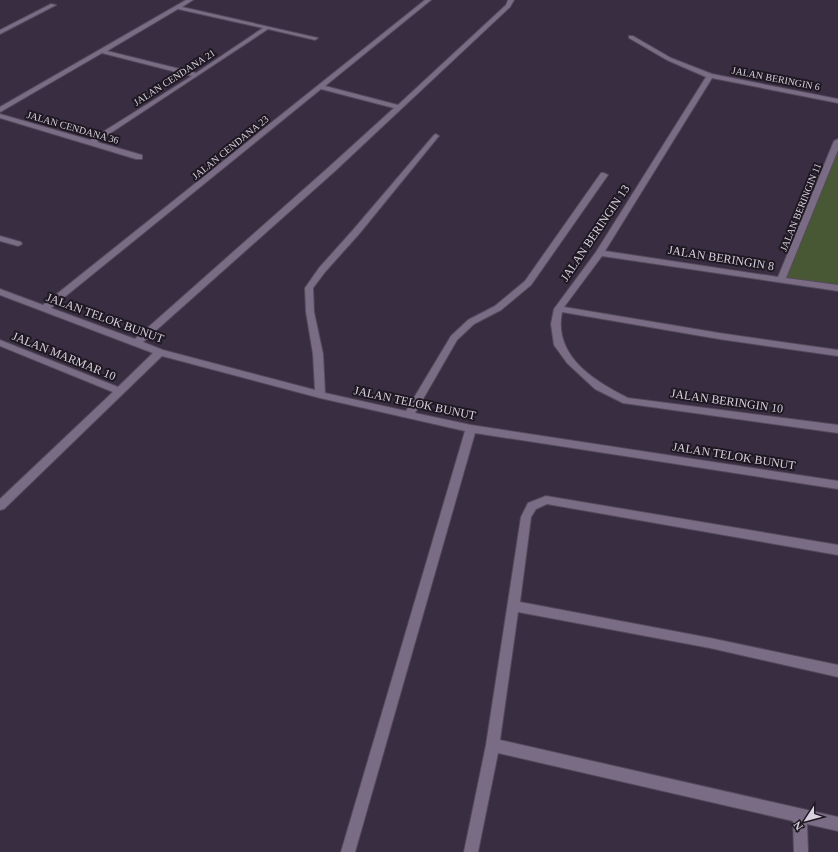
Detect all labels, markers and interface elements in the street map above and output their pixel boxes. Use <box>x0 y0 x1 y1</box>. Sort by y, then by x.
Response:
street label: JALAN CENDANA 21 <box>131 47 217 108</box>
street label: JALAN BERINGIN 6 <box>731 65 821 92</box>
street label: JALAN CENDANA 36 <box>26 109 120 146</box>
street label: JALAN CENDANA 23 <box>190 113 271 182</box>
street label: JALAN BERINGIN 11 <box>778 162 823 253</box>
street label: JALAN BERINGIN 13 <box>558 182 632 284</box>
street label: JALAN BERINGIN 8 <box>667 243 775 273</box>
street label: JALAN TELOK BUNUT <box>44 290 166 346</box>
street label: JALAN MARMAR 10 <box>10 329 118 383</box>
street label: JALAN TELOK BUNUT <box>353 383 478 423</box>
street label: JALAN BERINGIN 10 <box>670 386 784 416</box>
street label: JALAN TELOK BUNUT <box>671 439 797 473</box>
north arrow <box>786 800 826 840</box>
text: N <box>791 819 805 833</box>

